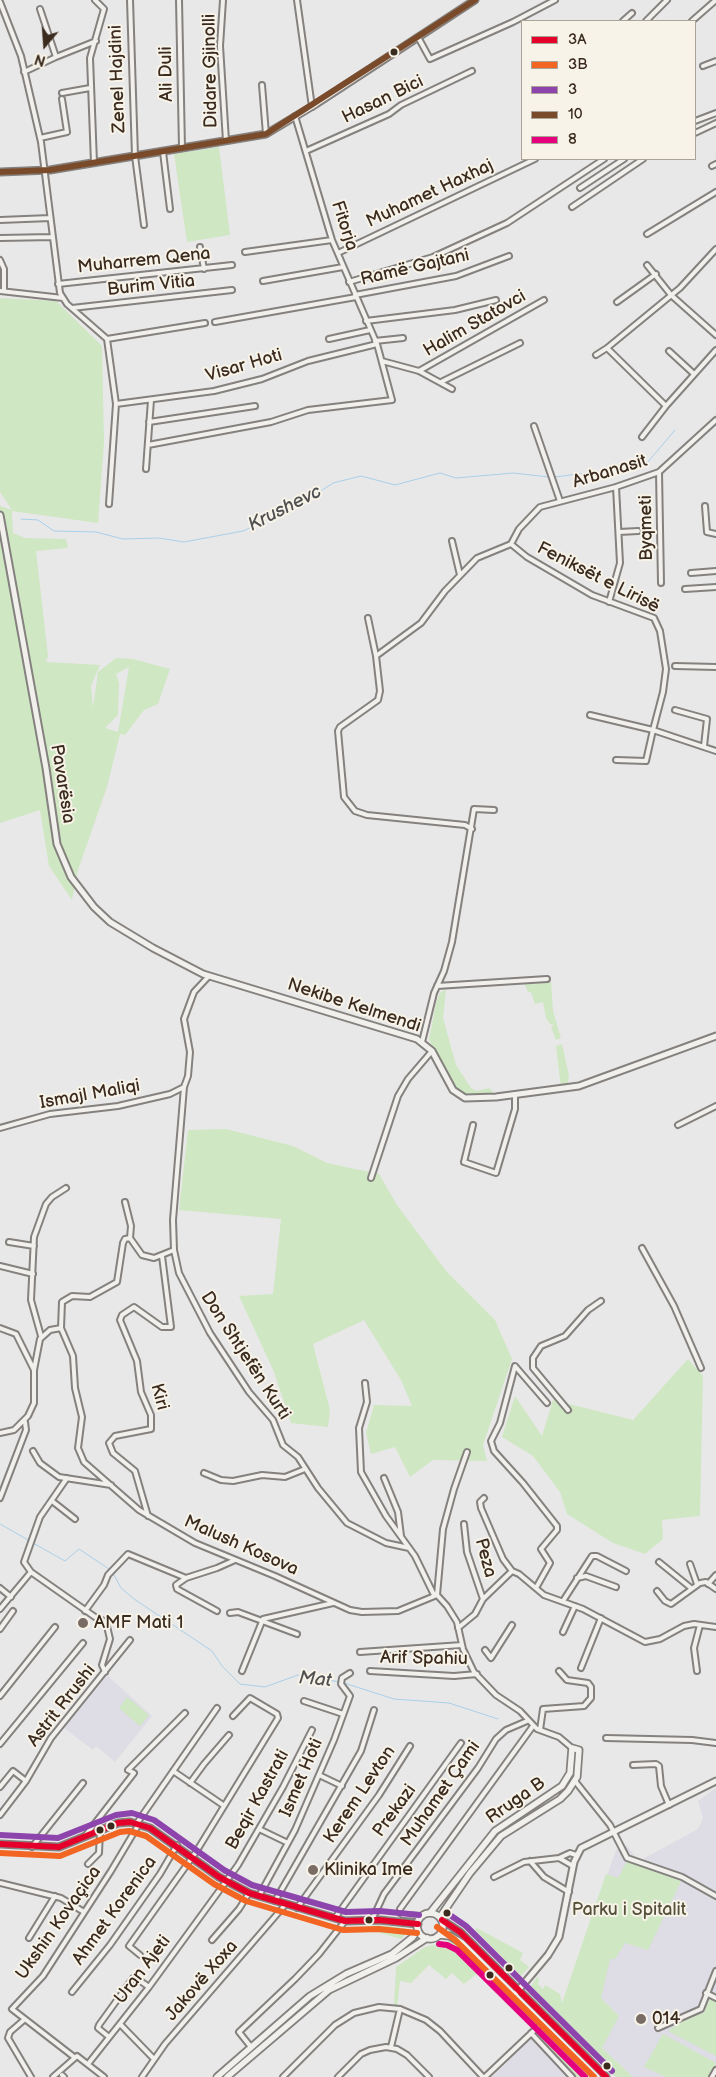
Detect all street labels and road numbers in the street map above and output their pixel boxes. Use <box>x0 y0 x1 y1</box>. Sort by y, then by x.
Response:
street label: Didare Gjinolli <box>199 14 223 128</box>
street label: Zenel Hajdini <box>105 25 131 133</box>
street label: Ali Duli <box>156 46 178 102</box>
street label: Hasan Bici <box>339 71 427 129</box>
street label: Muhamet Haxhaj <box>363 155 497 233</box>
street label: Fitorja <box>326 198 362 254</box>
street label: Muharrem Qena <box>76 243 212 279</box>
street label: Ramë Gajtani <box>358 245 472 291</box>
street label: Burim Vitia <box>106 271 196 301</box>
street label: Halim Statovci <box>420 286 530 362</box>
street label: Visar Hoti <box>203 345 285 387</box>
street label: Arbanasit <box>570 450 650 494</box>
street label: Byqmeti <box>636 495 658 561</box>
street label: Feniksët e Lirisë <box>533 538 663 618</box>
street label: Pavarësia <box>45 743 79 825</box>
street label: Nekibe Kelmendi <box>284 974 424 1038</box>
street label: Ismajl Maliqi <box>38 1076 142 1114</box>
street label: Don Shtjefën Kurti <box>195 1288 295 1424</box>
street label: Kiri <box>145 1381 173 1413</box>
street label: Malush Kosova <box>181 1511 301 1581</box>
street label: Peza <box>469 1536 501 1580</box>
street label: Arif Spahiu <box>380 1647 468 1671</box>
street label: Astrit Rrushi <box>23 1661 101 1751</box>
street label: Ismet Hoti <box>276 1735 328 1821</box>
street label: Muhamet Çami <box>397 1737 485 1851</box>
street label: Kerem Levton <box>319 1742 401 1848</box>
street label: Beqir Kastrati <box>222 1746 294 1854</box>
street label: Rruga B <box>482 1773 550 1829</box>
street label: Prekazi <box>369 1781 421 1841</box>
street label: Ahmet Korenica <box>68 1852 162 1970</box>
street label: Ukshin Kovaçica <box>12 1862 106 1984</box>
street label: Uran Ajeti <box>110 1931 176 2009</box>
street label: Jakovë Xoxa <box>161 1936 243 2026</box>

